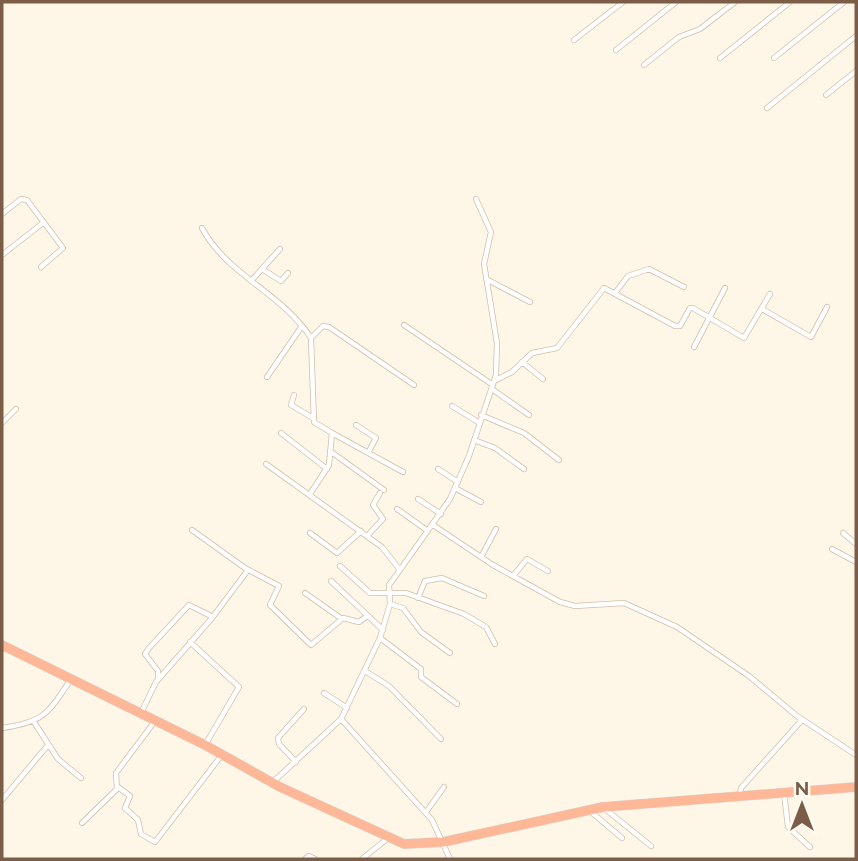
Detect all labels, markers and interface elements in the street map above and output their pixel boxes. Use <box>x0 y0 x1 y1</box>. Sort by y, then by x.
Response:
north arrow <box>767 770 837 840</box>
text: N <box>795 777 809 799</box>

